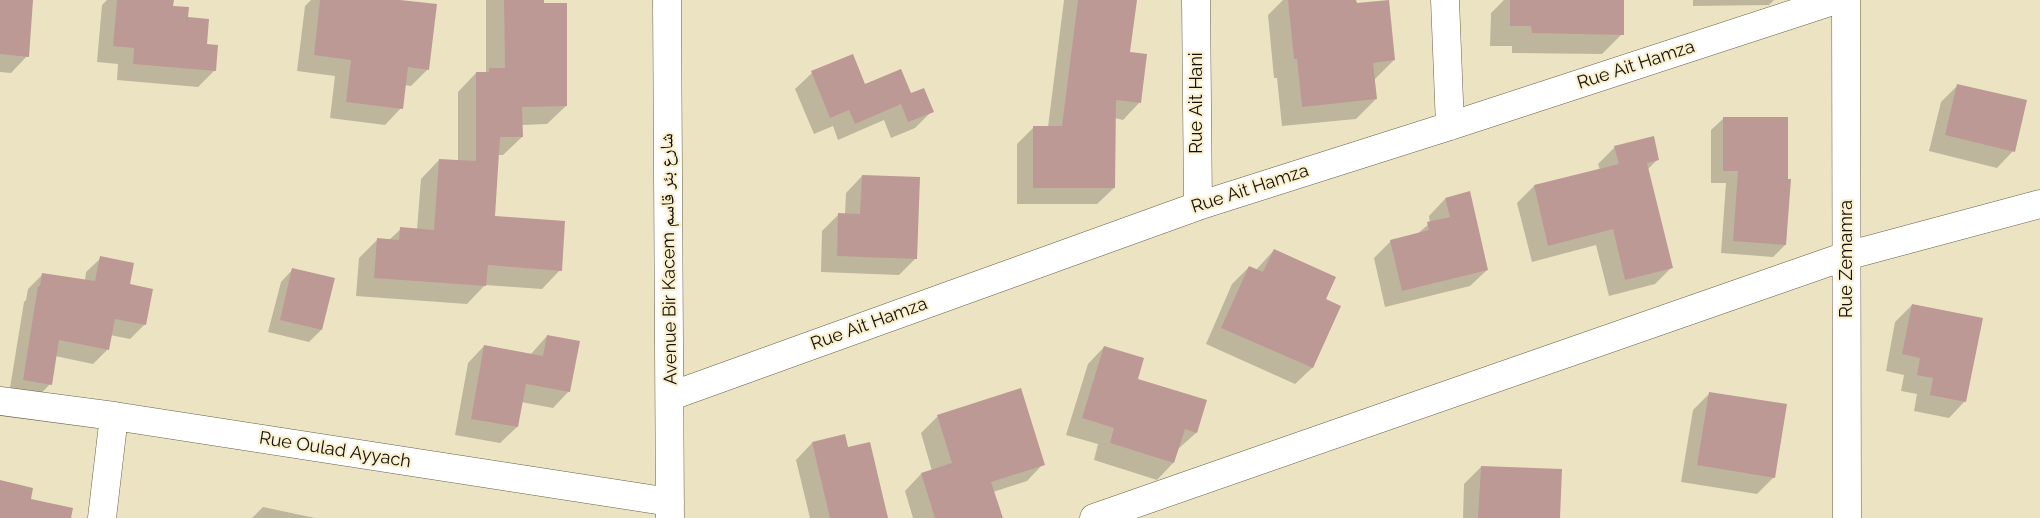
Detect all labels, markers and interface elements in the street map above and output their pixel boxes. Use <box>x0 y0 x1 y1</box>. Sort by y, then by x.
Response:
street label: Rue Ait Hamza <box>1574 36 1698 94</box>
street label: Rue Ait Hani <box>1186 52 1208 154</box>
street label: Avenue Bir Kacem شارع بئر قاسم <box>656 133 682 385</box>
street label: Rue Ait Hamza <box>1188 160 1312 218</box>
street label: Rue Zemamra <box>1836 200 1858 318</box>
street label: Rue Ait Hamza <box>808 293 930 355</box>
street label: Rue Oulad Ayyach <box>258 427 412 473</box>

